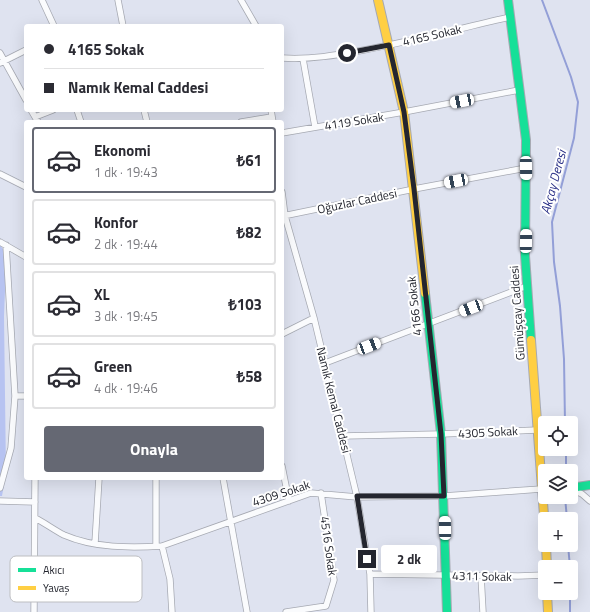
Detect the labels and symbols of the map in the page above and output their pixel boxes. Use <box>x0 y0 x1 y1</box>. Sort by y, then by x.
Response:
street label: 4165 Sokak <box>401 19 464 51</box>
route start <box>338 44 356 62</box>
car <box>449 93 475 109</box>
street label: 4119 Sokak <box>323 107 385 135</box>
water label: Akçay Deresi <box>535 147 571 216</box>
car <box>520 156 532 180</box>
car <box>443 173 469 189</box>
street label: Oğuzlar Caddesi <box>315 183 399 219</box>
car <box>520 229 532 253</box>
street label: Gümüşçay Caddesi <box>504 265 530 361</box>
street label: 4166 Sokak <box>401 275 427 337</box>
car <box>458 298 484 318</box>
car <box>356 336 382 356</box>
street label: Namık Kemal Caddesi <box>312 345 356 455</box>
street label: 4305 Sokak <box>458 421 519 443</box>
street label: 4309 Sokak <box>250 475 313 511</box>
street label: 4516 Sokak <box>315 515 343 577</box>
car <box>439 516 451 540</box>
callout: 2 dk <box>381 545 437 573</box>
route end <box>358 550 376 568</box>
legend <box>10 556 142 602</box>
text: Akıcı <box>43 562 64 578</box>
street label: 4311 Sokak <box>452 566 512 586</box>
text: Yavaş <box>43 580 70 596</box>

